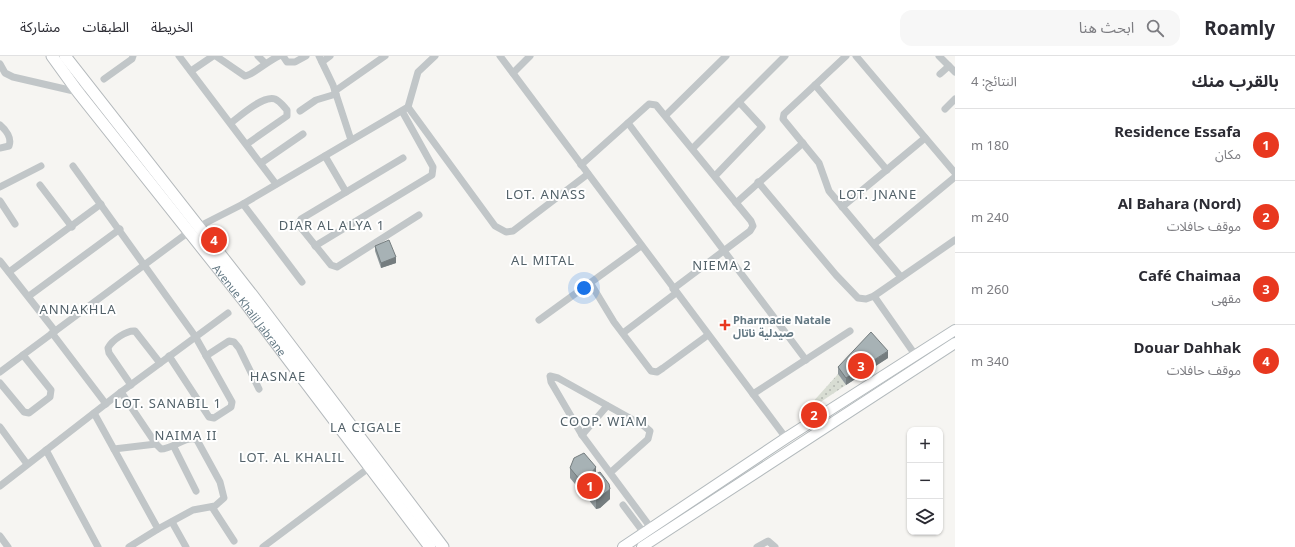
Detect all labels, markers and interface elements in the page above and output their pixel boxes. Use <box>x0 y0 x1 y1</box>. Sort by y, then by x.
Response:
search box <box>900 10 1180 46</box>
text: Roamly <box>1204 15 1275 41</box>
text: مشاركة <box>20 17 60 36</box>
text: الطبقات <box>82 17 129 36</box>
text: الخريطة <box>151 17 193 36</box>
text: ابحث هنا <box>1079 17 1134 37</box>
icon: search <box>1144 17 1166 39</box>
text: بالقرب منك <box>1192 69 1279 92</box>
text: النتائج: 4 <box>971 72 1017 90</box>
text: Residence Essafa <box>1114 121 1241 141</box>
text: 180 m <box>971 136 1009 154</box>
text: 1 <box>1262 136 1270 154</box>
text: مكان <box>1215 145 1241 163</box>
district label: LOT. ANASS <box>506 185 586 203</box>
district label: LOT. JNANE <box>839 185 917 203</box>
text: Al Bahara (Nord) <box>1118 193 1241 213</box>
text: 240 m <box>971 208 1009 226</box>
text: 2 <box>1262 208 1270 226</box>
district label: DIAR AL ALYA 1 <box>279 216 385 234</box>
text: موقف حافلات <box>1167 217 1241 235</box>
pin: 4 <box>201 225 227 255</box>
district label: AL MITAL <box>511 251 575 269</box>
district label: NIEMA 2 <box>692 256 752 274</box>
street label: Avenue Khalil Jabrane <box>210 261 290 359</box>
text: Café Chaimaa <box>1138 265 1241 285</box>
your location <box>574 278 594 298</box>
text: 260 m <box>971 280 1009 298</box>
text: 3 <box>1262 280 1270 298</box>
text: مقهى <box>1212 289 1241 307</box>
district label: ANNAKHLA <box>39 300 117 318</box>
place label: Pharmacie Natale صيدلية ناتال <box>733 312 831 340</box>
marker: Pharmacie Natale صيدلية ناتال <box>720 320 730 330</box>
text: Douar Dahhak <box>1134 337 1241 357</box>
pin: 3 <box>848 351 874 381</box>
text: 340 m <box>971 352 1009 370</box>
text: 4 <box>1262 352 1270 370</box>
text: موقف حافلات <box>1167 361 1241 379</box>
district label: HASNAE <box>250 367 306 385</box>
district label: LOT. SANABIL 1 <box>114 394 222 412</box>
pin: 2 <box>801 400 827 430</box>
district label: COOP. WIAM <box>560 412 648 430</box>
district label: LA CIGALE <box>330 418 402 436</box>
district label: NAIMA II <box>155 426 217 444</box>
map controls <box>907 427 943 535</box>
button: + <box>907 427 943 463</box>
district label: LOT. AL KHALIL <box>239 448 345 466</box>
button: − <box>907 463 943 499</box>
pin: 1 <box>577 471 603 501</box>
button: layers <box>907 499 943 535</box>

